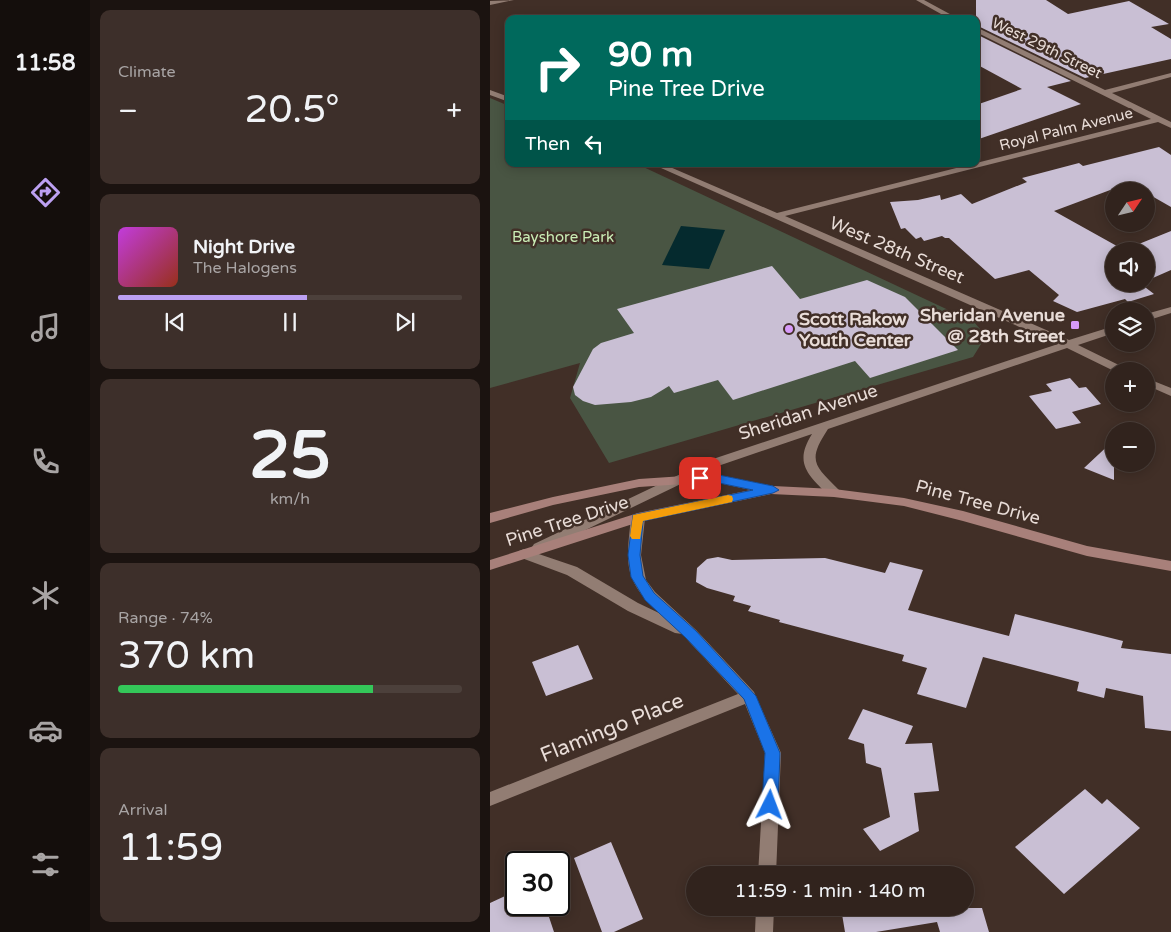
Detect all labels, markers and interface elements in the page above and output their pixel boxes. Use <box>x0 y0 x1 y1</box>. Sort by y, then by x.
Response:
street label: West 29th Street <box>989 14 1105 83</box>
text: 90 m <box>608 34 693 76</box>
icon: right <box>525 35 590 100</box>
text: 11:58 <box>15 50 75 76</box>
text: Climate <box>118 62 176 82</box>
text: Pine Tree Drive <box>608 76 765 102</box>
text: 20.5° <box>245 87 340 133</box>
text: − <box>118 94 138 128</box>
text: + <box>446 94 462 128</box>
street label: Royal Palm Avenue <box>997 104 1135 154</box>
icon: left <box>580 130 608 158</box>
text: Then <box>525 133 570 155</box>
icon: directions <box>28 175 63 210</box>
north arrow <box>1105 182 1155 232</box>
map controls <box>1105 182 1155 472</box>
street label: West 28th Street <box>826 212 968 288</box>
park label: Bayshore Park <box>512 228 614 246</box>
text: Night Drive <box>193 236 295 258</box>
button: sound <box>1105 242 1155 292</box>
text: The Halogens <box>193 258 297 278</box>
button: layers <box>1105 302 1155 352</box>
place label: Sheridan Avenue @ 28th Street <box>920 304 1065 347</box>
icon: previous <box>161 308 189 336</box>
icon: pause <box>276 308 304 336</box>
icon: next <box>391 308 419 336</box>
place label: Scott Rakow Youth Center <box>799 308 912 351</box>
icon: music <box>28 310 63 345</box>
marker: Sheridan Avenue @ 28th Street <box>1069 319 1081 331</box>
marker: Scott Rakow Youth Center <box>783 323 795 335</box>
button: + <box>1105 362 1155 412</box>
street label: Sheridan Avenue <box>736 379 880 445</box>
text: 25 <box>249 417 331 496</box>
button: − <box>1105 422 1155 472</box>
icon: phone <box>28 444 63 479</box>
pin <box>679 457 721 499</box>
icon: arrive <box>686 464 714 492</box>
street label: Pine Tree Drive <box>913 475 1043 529</box>
text: km/h <box>270 489 310 509</box>
street label: Pine Tree Drive <box>503 491 631 551</box>
icon: climate <box>28 578 63 613</box>
text: Range · 74% <box>118 608 213 628</box>
text: 370 km <box>118 633 255 679</box>
street label: Flamingo Place <box>537 688 687 768</box>
icon: car <box>28 713 63 748</box>
position arrow <box>743 778 795 830</box>
text: Arrival <box>118 800 167 820</box>
text: 11:59 <box>118 825 223 871</box>
icon: filters <box>28 847 63 882</box>
speed limit sign: 30 <box>505 851 570 916</box>
text: 11:59 · 1 min · 140 m <box>734 880 926 902</box>

